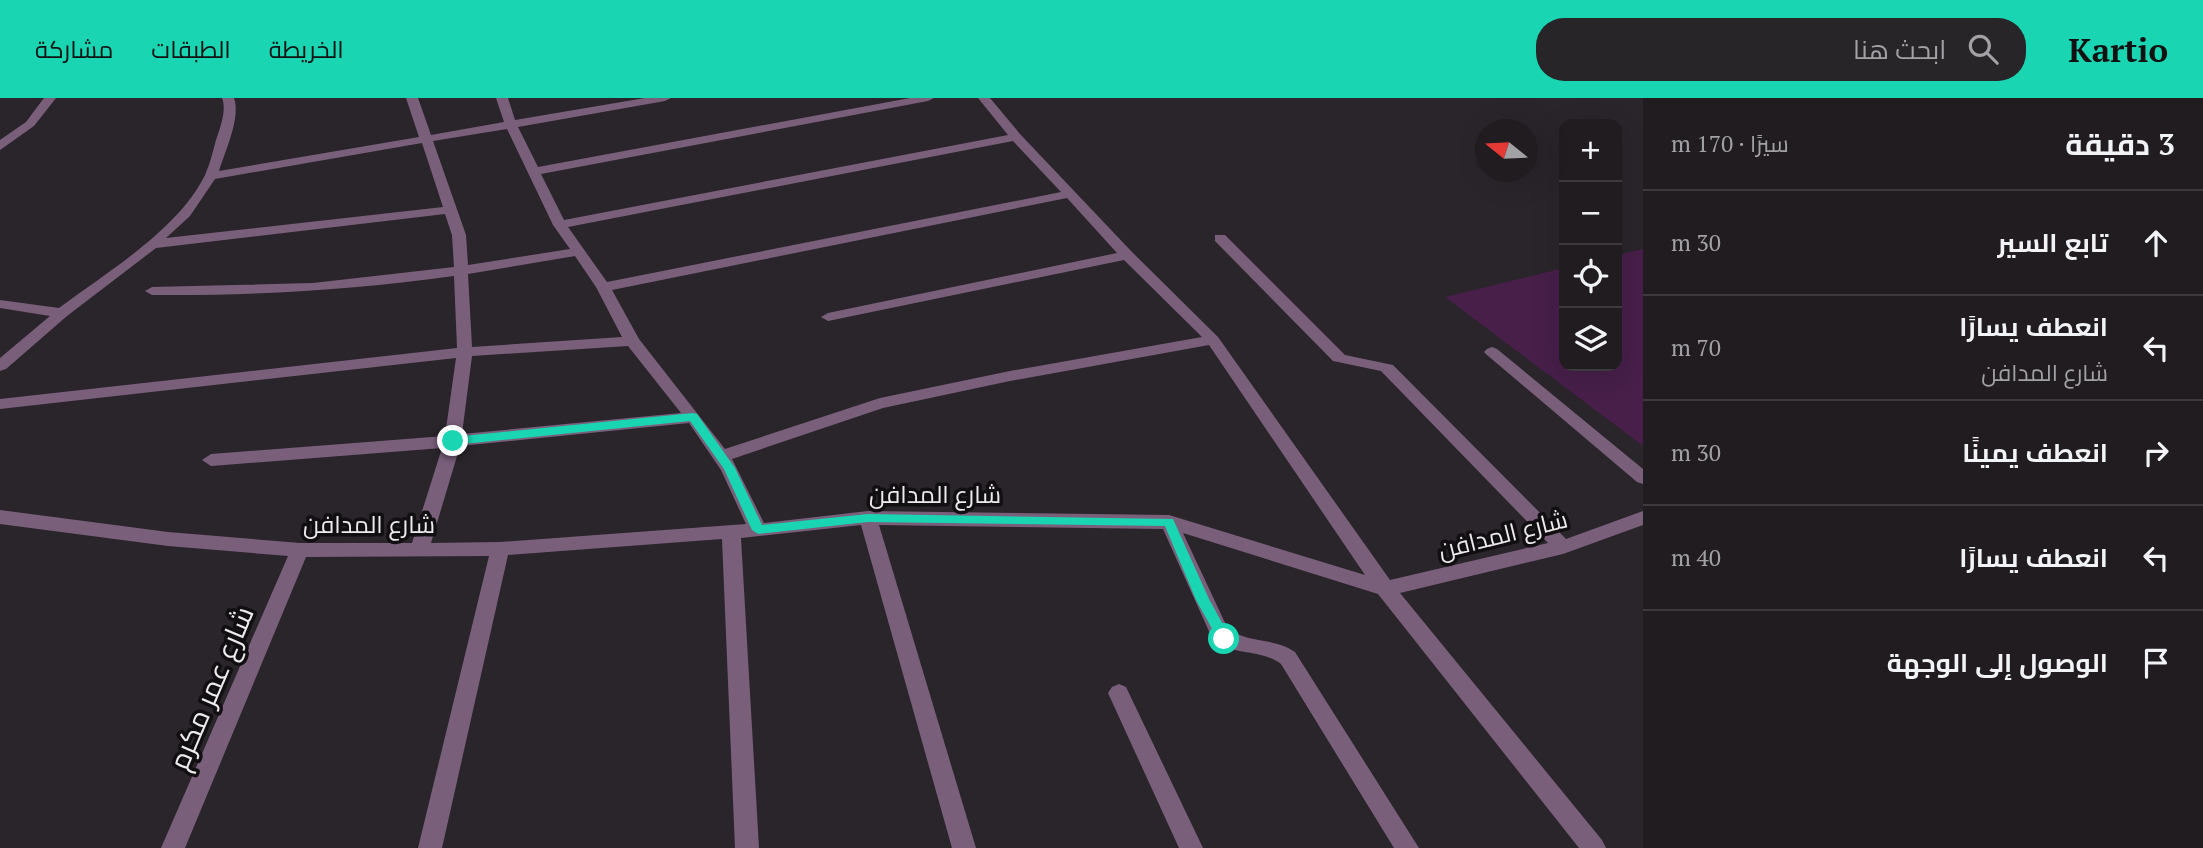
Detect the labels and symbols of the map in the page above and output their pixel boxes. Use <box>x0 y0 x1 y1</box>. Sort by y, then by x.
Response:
north arrow <box>1475 119 1538 182</box>
route end <box>437 425 468 456</box>
street label: شارع المدافن <box>869 478 1001 511</box>
street label: شارع المدافن <box>1435 503 1571 567</box>
street label: شارع المدافن <box>303 508 435 541</box>
street label: شارع عمر مكرم <box>160 600 263 776</box>
route start <box>1208 623 1239 654</box>

